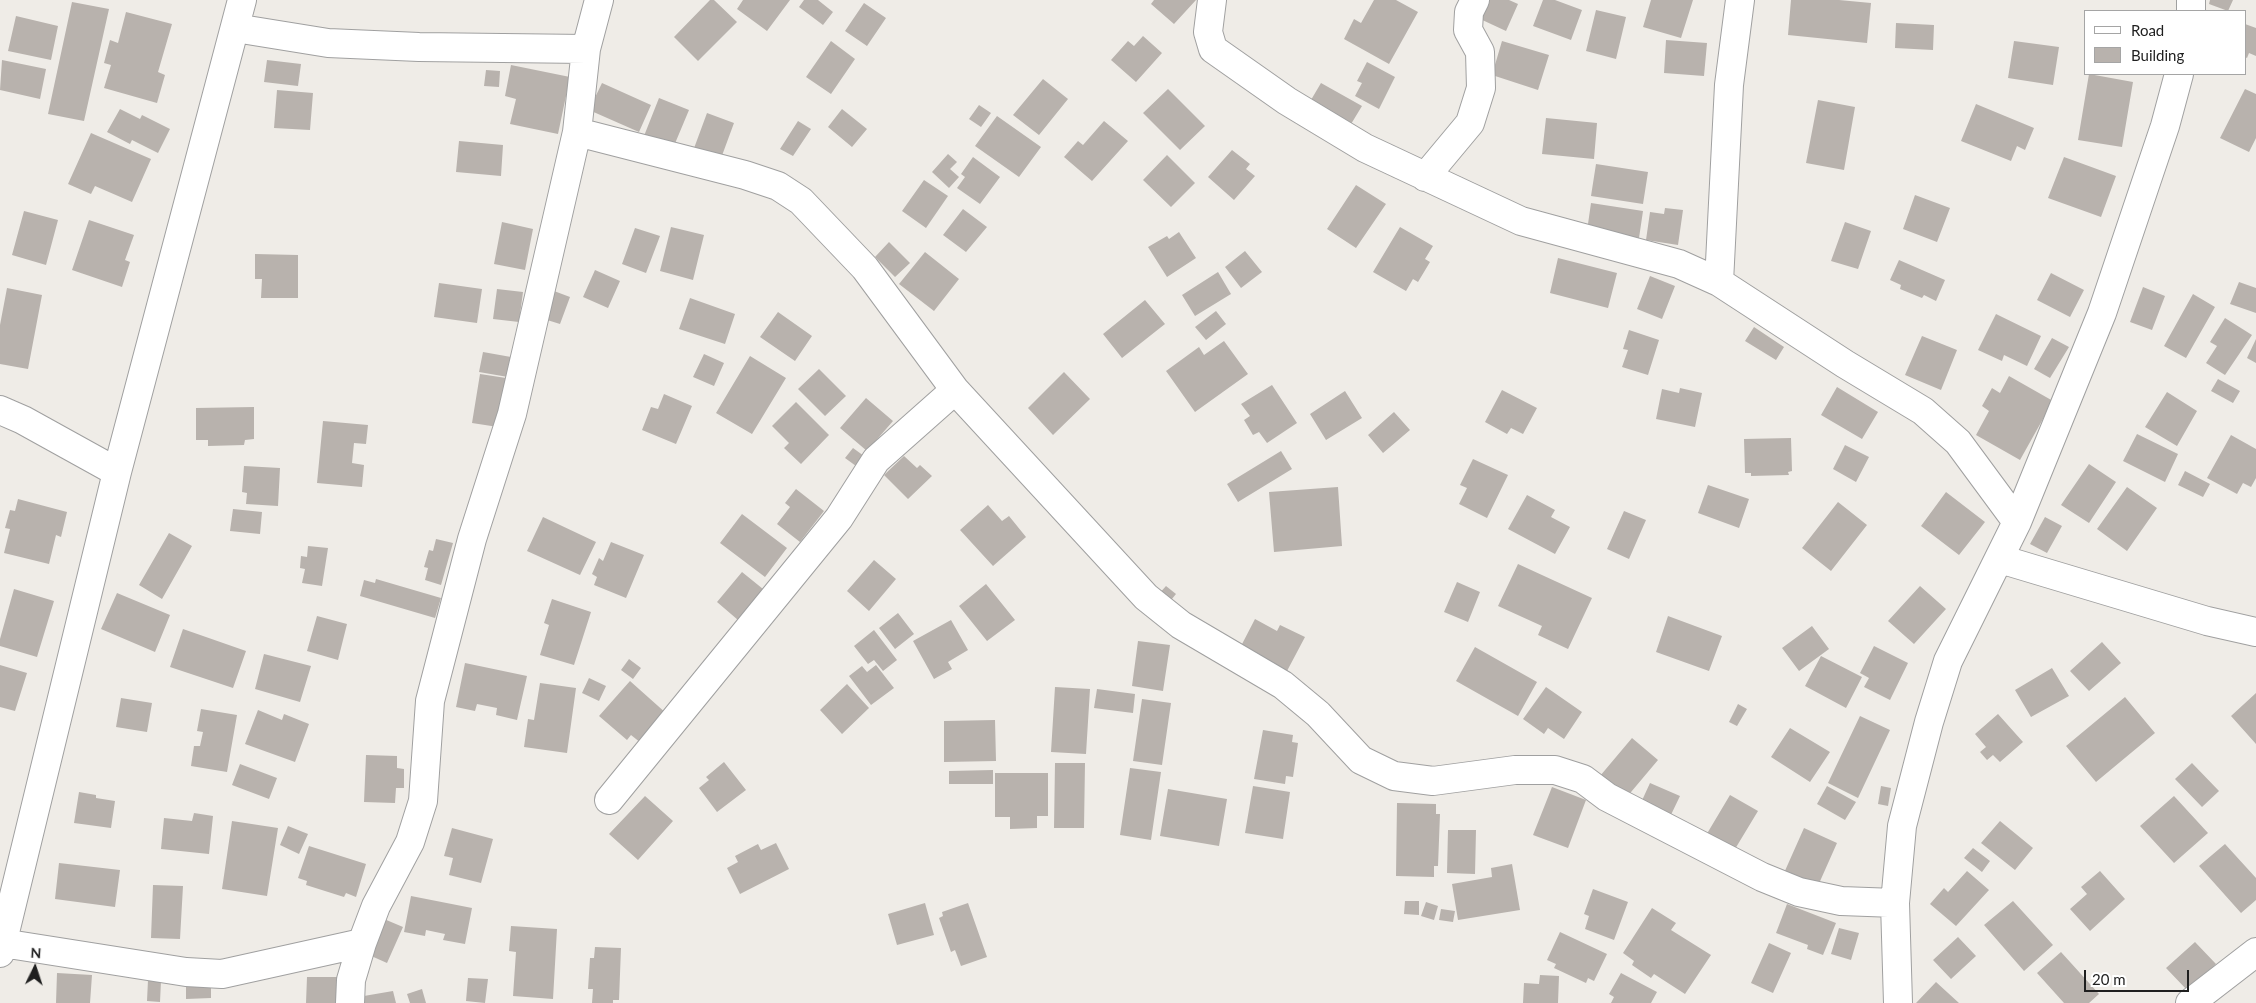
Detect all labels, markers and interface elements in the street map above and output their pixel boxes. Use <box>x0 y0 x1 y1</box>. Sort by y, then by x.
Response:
legend <box>2084 10 2246 75</box>
text: Road <box>2131 21 2164 39</box>
text: Building <box>2131 46 2184 64</box>
north arrow <box>10 943 60 993</box>
text: N <box>30 944 42 961</box>
scale bar <box>2086 960 2191 992</box>
text: 20 m <box>2092 970 2126 988</box>

